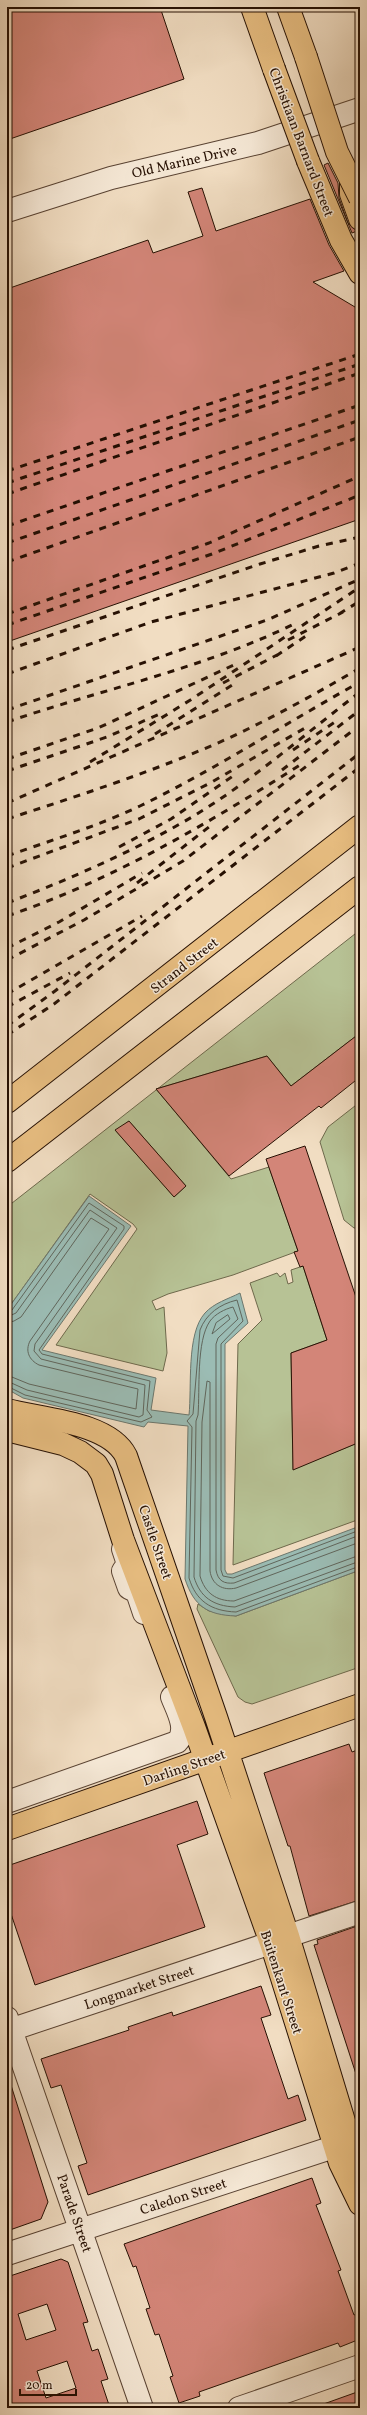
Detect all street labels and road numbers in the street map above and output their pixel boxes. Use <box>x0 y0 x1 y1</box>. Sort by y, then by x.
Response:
street label: Christiaan Barnard Street <box>263 65 338 220</box>
street label: Old Marine Drive <box>130 141 239 184</box>
street label: Strand Street <box>147 934 223 999</box>
street label: Castle Street <box>133 1503 176 1582</box>
street label: Darling Street <box>141 1745 229 1791</box>
street label: Buitenkant Street <box>255 1928 306 2037</box>
street label: Longmarket Street <box>82 1962 197 2015</box>
street label: Parade Street <box>51 2172 96 2255</box>
street label: Caledon Street <box>138 2174 229 2220</box>

